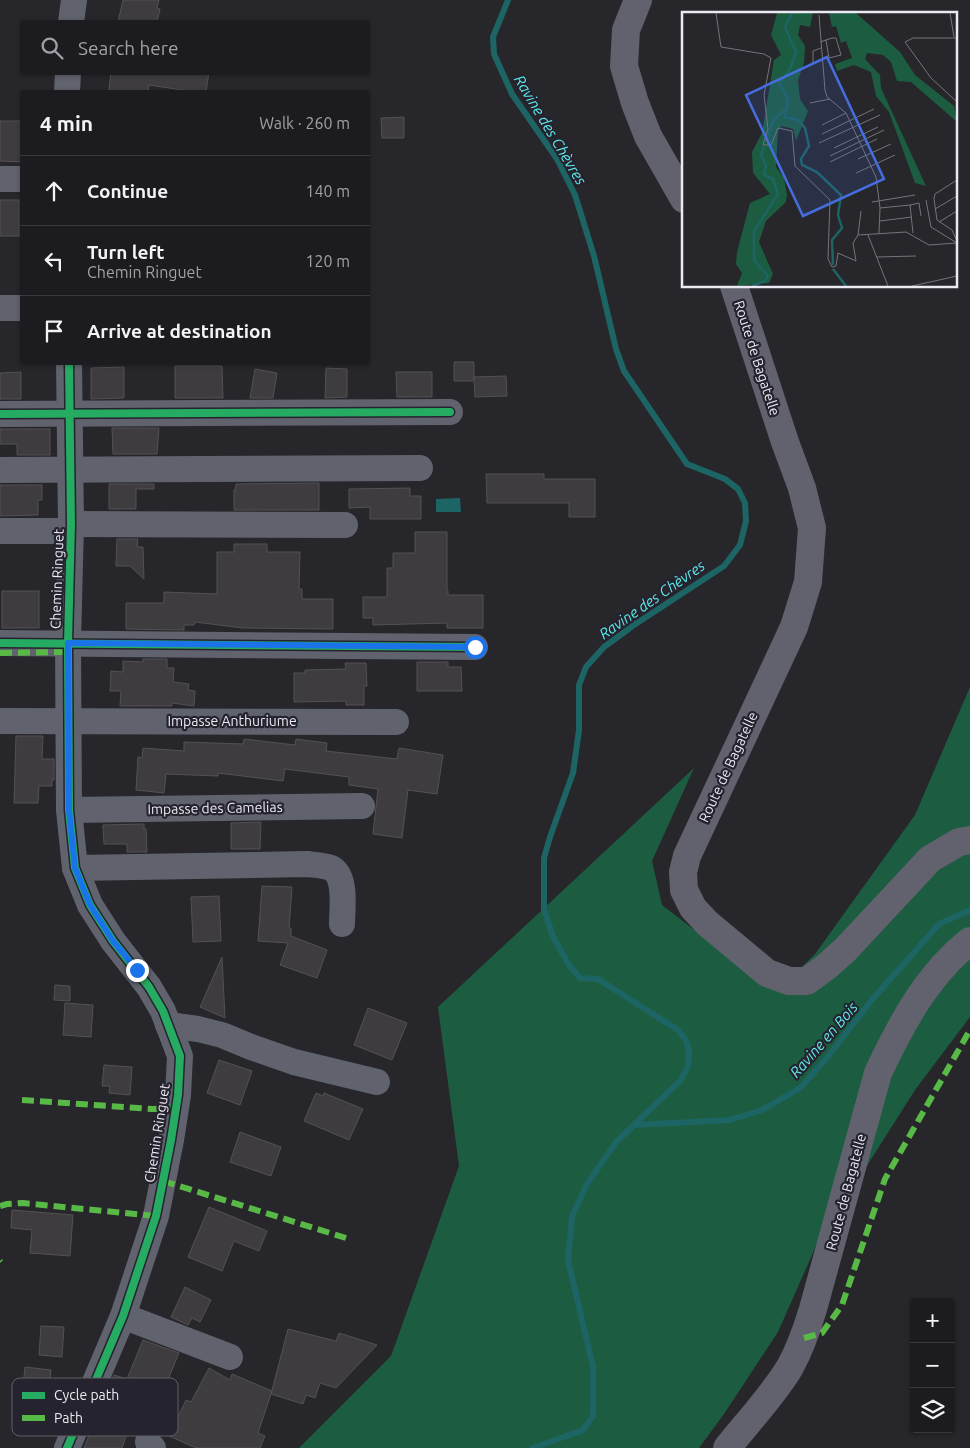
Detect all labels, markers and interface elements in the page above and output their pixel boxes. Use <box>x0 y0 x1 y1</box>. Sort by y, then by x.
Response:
inset map <box>682 12 958 288</box>
search box <box>20 20 370 75</box>
icon: search <box>38 34 66 62</box>
text: Search here <box>78 37 178 59</box>
water label: Ravine des Chèvres <box>511 72 590 188</box>
text: 4 min <box>40 111 93 135</box>
text: Walk · 260 m <box>259 114 350 132</box>
icon: ahead <box>40 177 68 205</box>
text: Continue <box>87 180 168 202</box>
text: 140 m <box>305 182 350 200</box>
text: Turn left <box>87 241 165 263</box>
icon: left <box>40 247 68 275</box>
text: 120 m <box>305 252 350 270</box>
text: Chemin Ringuet <box>87 263 202 281</box>
street label: Route de Bagatelle <box>731 298 783 418</box>
icon: arrive <box>40 317 68 345</box>
text: Arrive at destination <box>87 320 272 342</box>
street label: Chemin Ringuet <box>47 528 67 629</box>
water label: Ravine des Chèvres <box>596 556 708 642</box>
route start <box>464 636 487 659</box>
street label: Route de Bagatelle <box>695 709 761 825</box>
street label: Impasse Anthuriume <box>167 713 297 729</box>
street label: Impasse des Camelias <box>147 799 283 817</box>
route end <box>126 959 149 982</box>
water label: Ravine en Bois <box>786 998 861 1081</box>
street label: Chemin Ringuet <box>141 1082 173 1184</box>
street label: Route de Bagatelle <box>823 1132 869 1252</box>
map controls <box>910 1298 955 1433</box>
button: + <box>910 1298 955 1343</box>
button: − <box>910 1343 955 1388</box>
legend <box>12 1378 178 1436</box>
text: Cycle path <box>54 1387 119 1403</box>
button: layers <box>910 1388 955 1433</box>
text: Path <box>54 1410 83 1426</box>

